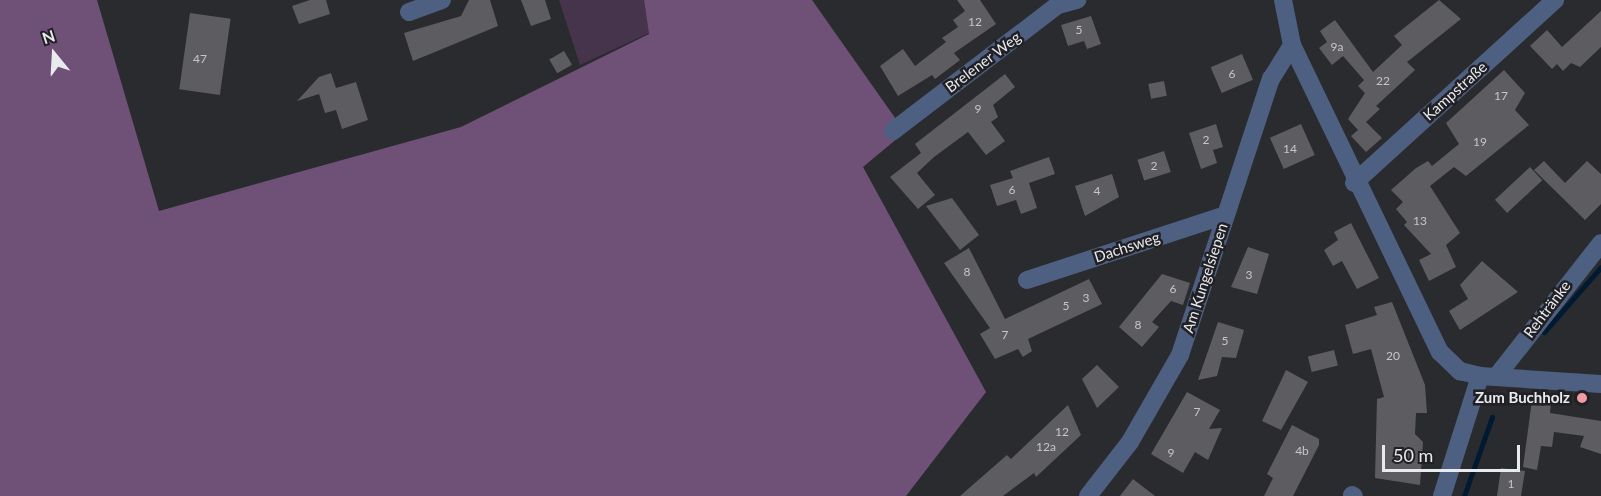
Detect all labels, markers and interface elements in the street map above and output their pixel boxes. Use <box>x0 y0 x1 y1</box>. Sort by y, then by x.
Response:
house number: 12 <box>968 15 982 29</box>
house number: 5 <box>1076 23 1082 37</box>
north arrow <box>24 24 84 84</box>
text: N <box>39 25 57 47</box>
street label: Brelener Weg <box>942 28 1024 96</box>
house number: 9a <box>1331 40 1343 54</box>
house number: 47 <box>193 52 207 66</box>
street label: Kampstraße <box>1419 58 1491 124</box>
house number: 6 <box>1229 67 1235 81</box>
house number: 22 <box>1376 74 1390 88</box>
house number: 17 <box>1494 89 1508 103</box>
house number: 9 <box>975 102 981 116</box>
house number: 2 <box>1203 133 1209 147</box>
house number: 19 <box>1473 135 1487 149</box>
house number: 14 <box>1283 142 1297 156</box>
house number: 2 <box>1151 159 1157 173</box>
house number: 6 <box>1009 183 1015 197</box>
house number: 4 <box>1094 184 1100 198</box>
house number: 13 <box>1413 214 1427 228</box>
street label: Am Kungelsiepen <box>1179 221 1231 335</box>
street label: Dachsweg <box>1092 228 1162 266</box>
house number: 8 <box>964 265 970 279</box>
house number: 3 <box>1246 268 1252 282</box>
street label: Rehtränke <box>1520 277 1574 341</box>
house number: 6 <box>1170 282 1176 296</box>
house number: 3 <box>1083 291 1089 305</box>
house number: 5 <box>1063 299 1069 313</box>
house number: 8 <box>1135 318 1141 332</box>
house number: 7 <box>1002 328 1008 342</box>
house number: 5 <box>1222 334 1228 348</box>
house number: 20 <box>1386 349 1400 363</box>
place label: Zum Buchholz <box>1475 389 1570 407</box>
marker: Zum Buchholz <box>1575 391 1589 405</box>
house number: 7 <box>1194 405 1200 419</box>
house number: 12 <box>1055 425 1069 439</box>
scale bar <box>1385 433 1523 471</box>
house number: 12a <box>1036 440 1056 454</box>
house number: 4b <box>1295 444 1309 458</box>
text: 50 m <box>1393 444 1433 466</box>
house number: 9 <box>1168 446 1174 460</box>
house number: 1 <box>1508 477 1514 491</box>

